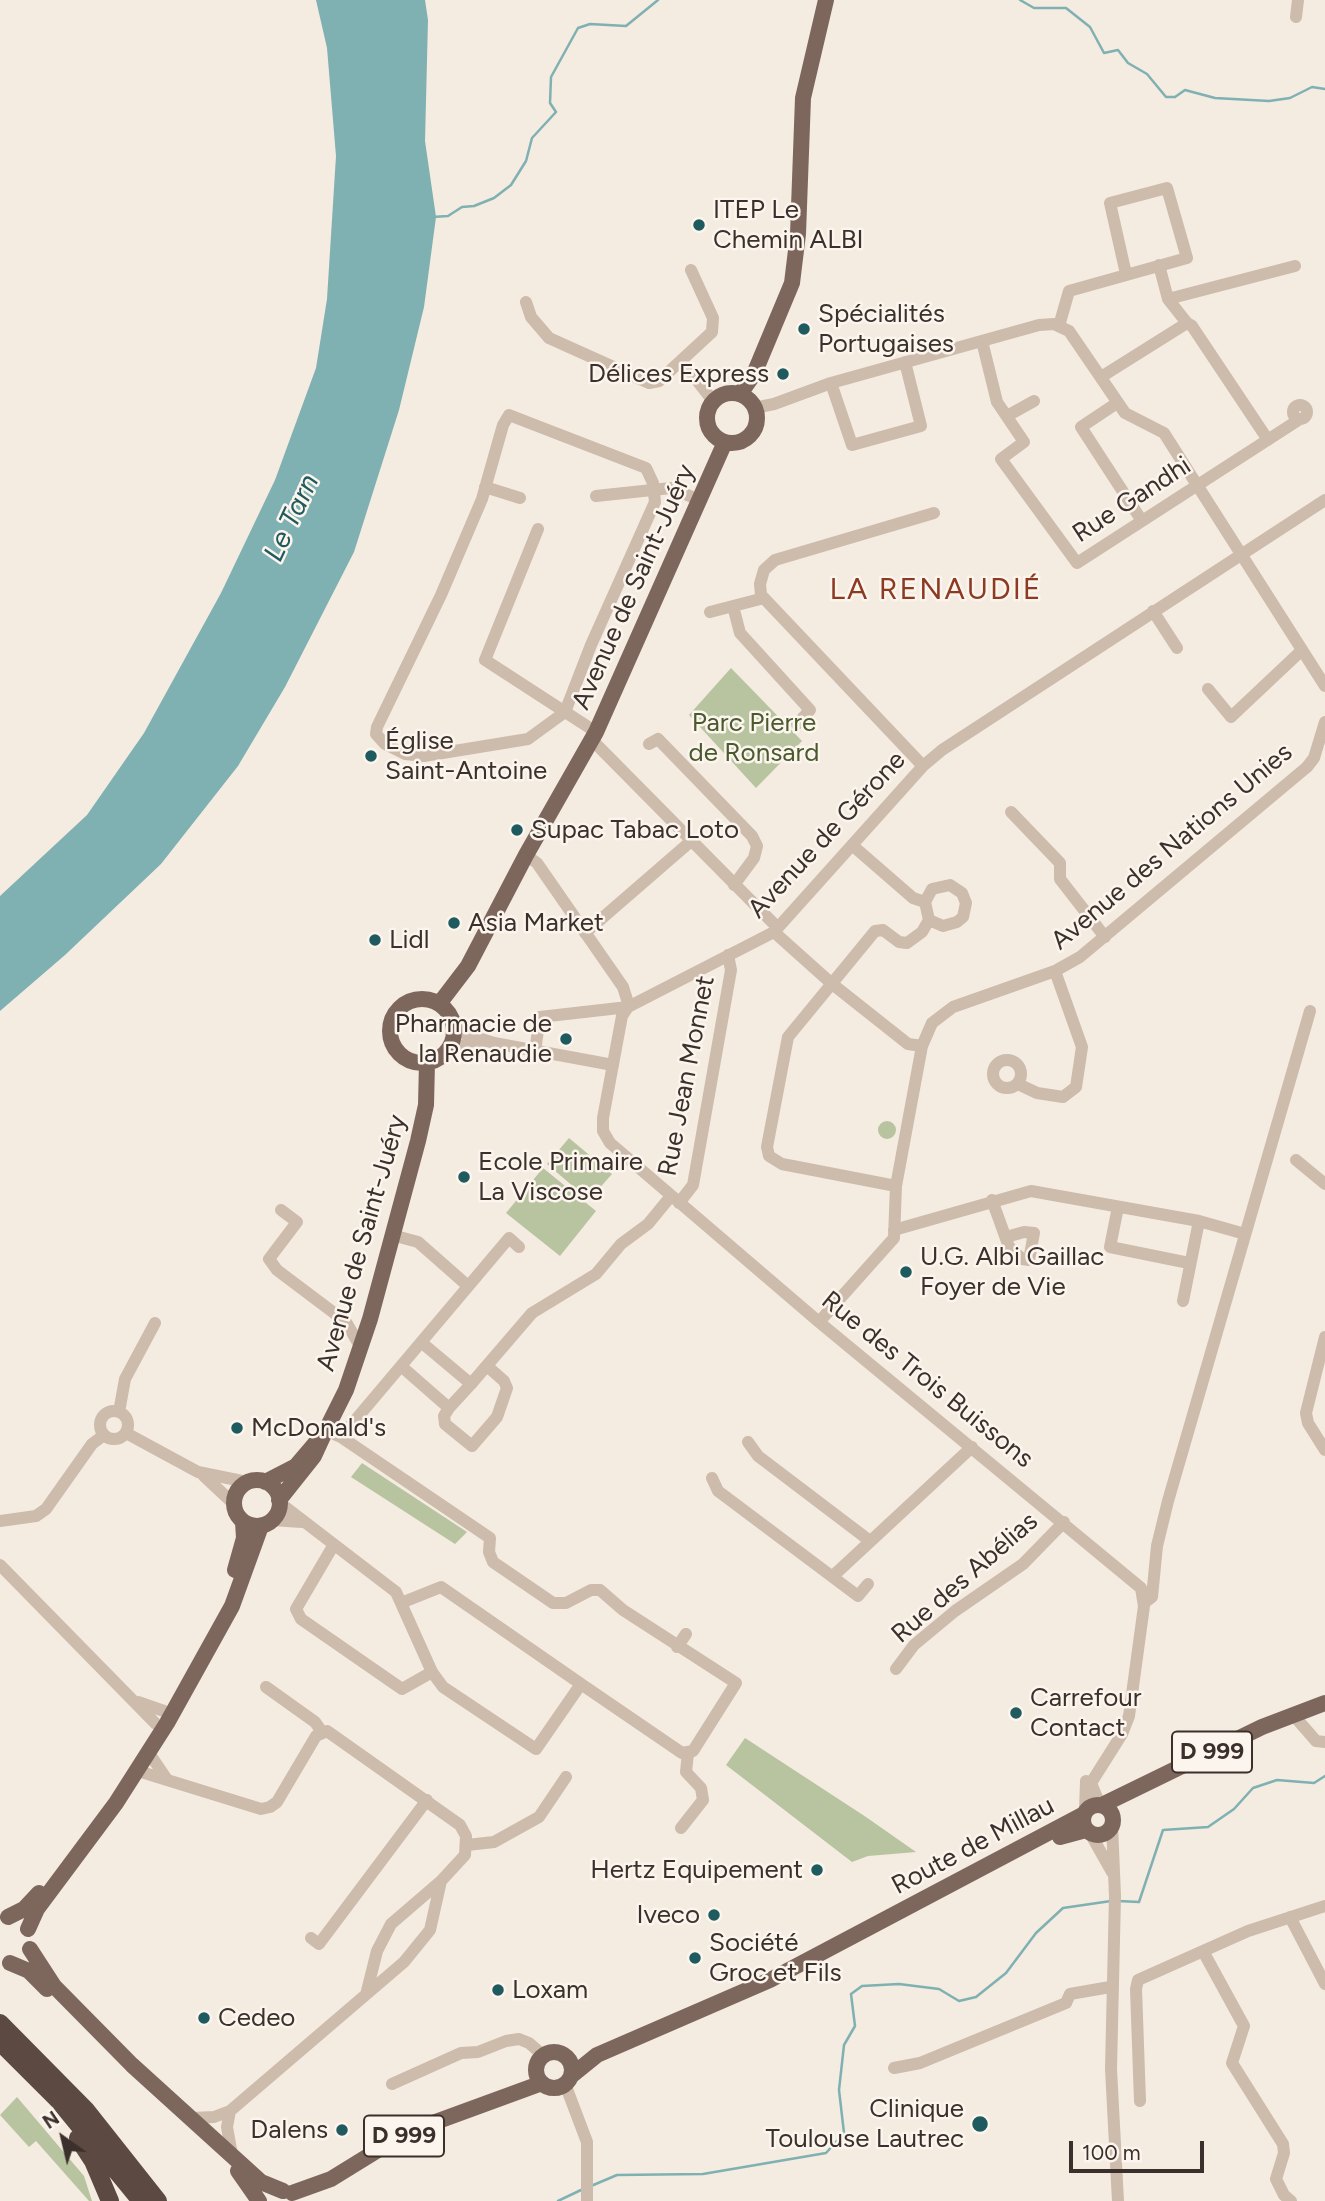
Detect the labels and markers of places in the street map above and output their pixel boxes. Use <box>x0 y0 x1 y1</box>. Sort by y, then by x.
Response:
place label: ITEP Le Chemin ALBI <box>713 194 864 256</box>
marker: ITEP Le Chemin ALBI <box>691 217 707 233</box>
place label: Spécialités Portugaises <box>818 298 954 360</box>
marker: Spécialités Portugaises <box>796 321 812 337</box>
place label: Délices Express <box>588 358 769 390</box>
marker: Délices Express <box>775 366 791 382</box>
place label: Église Saint-Antoine <box>385 725 547 786</box>
marker: Église Saint-Antoine <box>363 748 379 764</box>
place label: Supac Tabac Loto <box>531 814 739 846</box>
marker: Supac Tabac Loto <box>509 822 525 838</box>
place label: Asia Market <box>468 907 604 939</box>
marker: Asia Market <box>446 915 462 931</box>
place label: Lidl <box>389 924 430 956</box>
marker: Lidl <box>367 932 383 948</box>
place label: Pharmacie de la Renaudie <box>395 1008 552 1070</box>
marker: Pharmacie de la Renaudie <box>558 1031 574 1047</box>
place label: Ecole Primaire La Viscose <box>478 1146 643 1208</box>
marker: Ecole Primaire La Viscose <box>456 1169 472 1185</box>
place label: U.G. Albi Gaillac Foyer de Vie <box>920 1241 1104 1302</box>
marker: U.G. Albi Gaillac Foyer de Vie <box>898 1264 914 1280</box>
place label: McDonald's <box>251 1412 386 1444</box>
marker: McDonald's <box>229 1420 245 1436</box>
place label: Carrefour Contact <box>1030 1682 1142 1744</box>
marker: Carrefour Contact <box>1008 1705 1024 1721</box>
place label: Hertz Equipement <box>590 1854 803 1886</box>
marker: Hertz Equipement <box>809 1862 825 1878</box>
place label: Iveco <box>636 1899 700 1931</box>
marker: Iveco <box>706 1907 722 1923</box>
place label: Société Groc et Fils <box>709 1927 842 1988</box>
marker: Société Groc et Fils <box>687 1950 703 1966</box>
place label: Loxam <box>512 1974 588 2006</box>
marker: Loxam <box>490 1982 506 1998</box>
place label: Cedeo <box>218 2002 295 2034</box>
marker: Cedeo <box>196 2010 212 2026</box>
place label: Clinique Toulouse Lautrec <box>765 2093 964 2154</box>
place label: Dalens <box>250 2114 328 2146</box>
marker: Clinique Toulouse Lautrec <box>970 2114 990 2134</box>
marker: Dalens <box>334 2122 350 2138</box>

